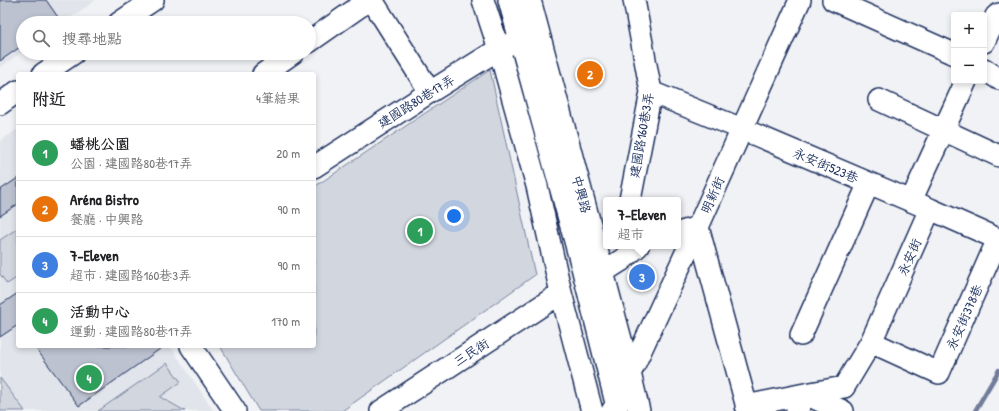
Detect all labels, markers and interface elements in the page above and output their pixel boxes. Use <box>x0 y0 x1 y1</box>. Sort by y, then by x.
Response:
map controls <box>951 12 987 84</box>
button: + <box>951 12 987 48</box>
search box <box>16 16 316 60</box>
icon: search <box>30 27 52 49</box>
text: 搜尋地點 <box>62 28 122 49</box>
button: − <box>951 48 987 84</box>
pin: 2 <box>577 59 603 89</box>
street label: 建國路80巷17弄 <box>374 70 458 132</box>
text: 附近 <box>32 87 66 110</box>
text: 4筆結果 <box>256 89 300 107</box>
street label: 建國路160巷3弄 <box>625 91 657 179</box>
text: 蟠桃公園 <box>70 133 130 154</box>
street label: 永安街523巷 <box>791 143 861 187</box>
text: 1 <box>43 144 47 162</box>
text: 20 m <box>276 144 300 162</box>
text: 公園 · 建國路80巷17弄 <box>70 154 192 172</box>
street label: 中興路 <box>568 173 596 215</box>
street label: 明新街 <box>696 174 728 216</box>
text: Aréna Bistro <box>70 189 139 210</box>
popup <box>603 197 681 249</box>
text: 2 <box>42 200 48 218</box>
text: 90 m <box>278 200 300 218</box>
text: 7-Eleven <box>618 204 666 225</box>
your location <box>444 206 464 226</box>
text: 餐廳 · 中興路 <box>70 210 144 228</box>
pin: 1 <box>407 216 433 246</box>
text: 超市 <box>618 225 644 243</box>
street label: 永安街 <box>893 236 925 278</box>
text: 7-Eleven <box>70 245 119 266</box>
text: 3 <box>42 256 48 274</box>
text: 90 m <box>278 256 300 274</box>
pin: 3 <box>629 262 655 292</box>
text: 超市 · 建國路160巷3弄 <box>70 266 191 284</box>
street label: 永安街378巷 <box>942 281 986 353</box>
text: 活動中心 <box>70 301 130 322</box>
text: 4 <box>43 312 47 330</box>
text: 170 m <box>271 312 300 330</box>
text: 運動 · 建國路80巷17弄 <box>70 322 192 340</box>
street label: 三民街 <box>450 334 492 370</box>
pin: 4 <box>76 363 102 393</box>

